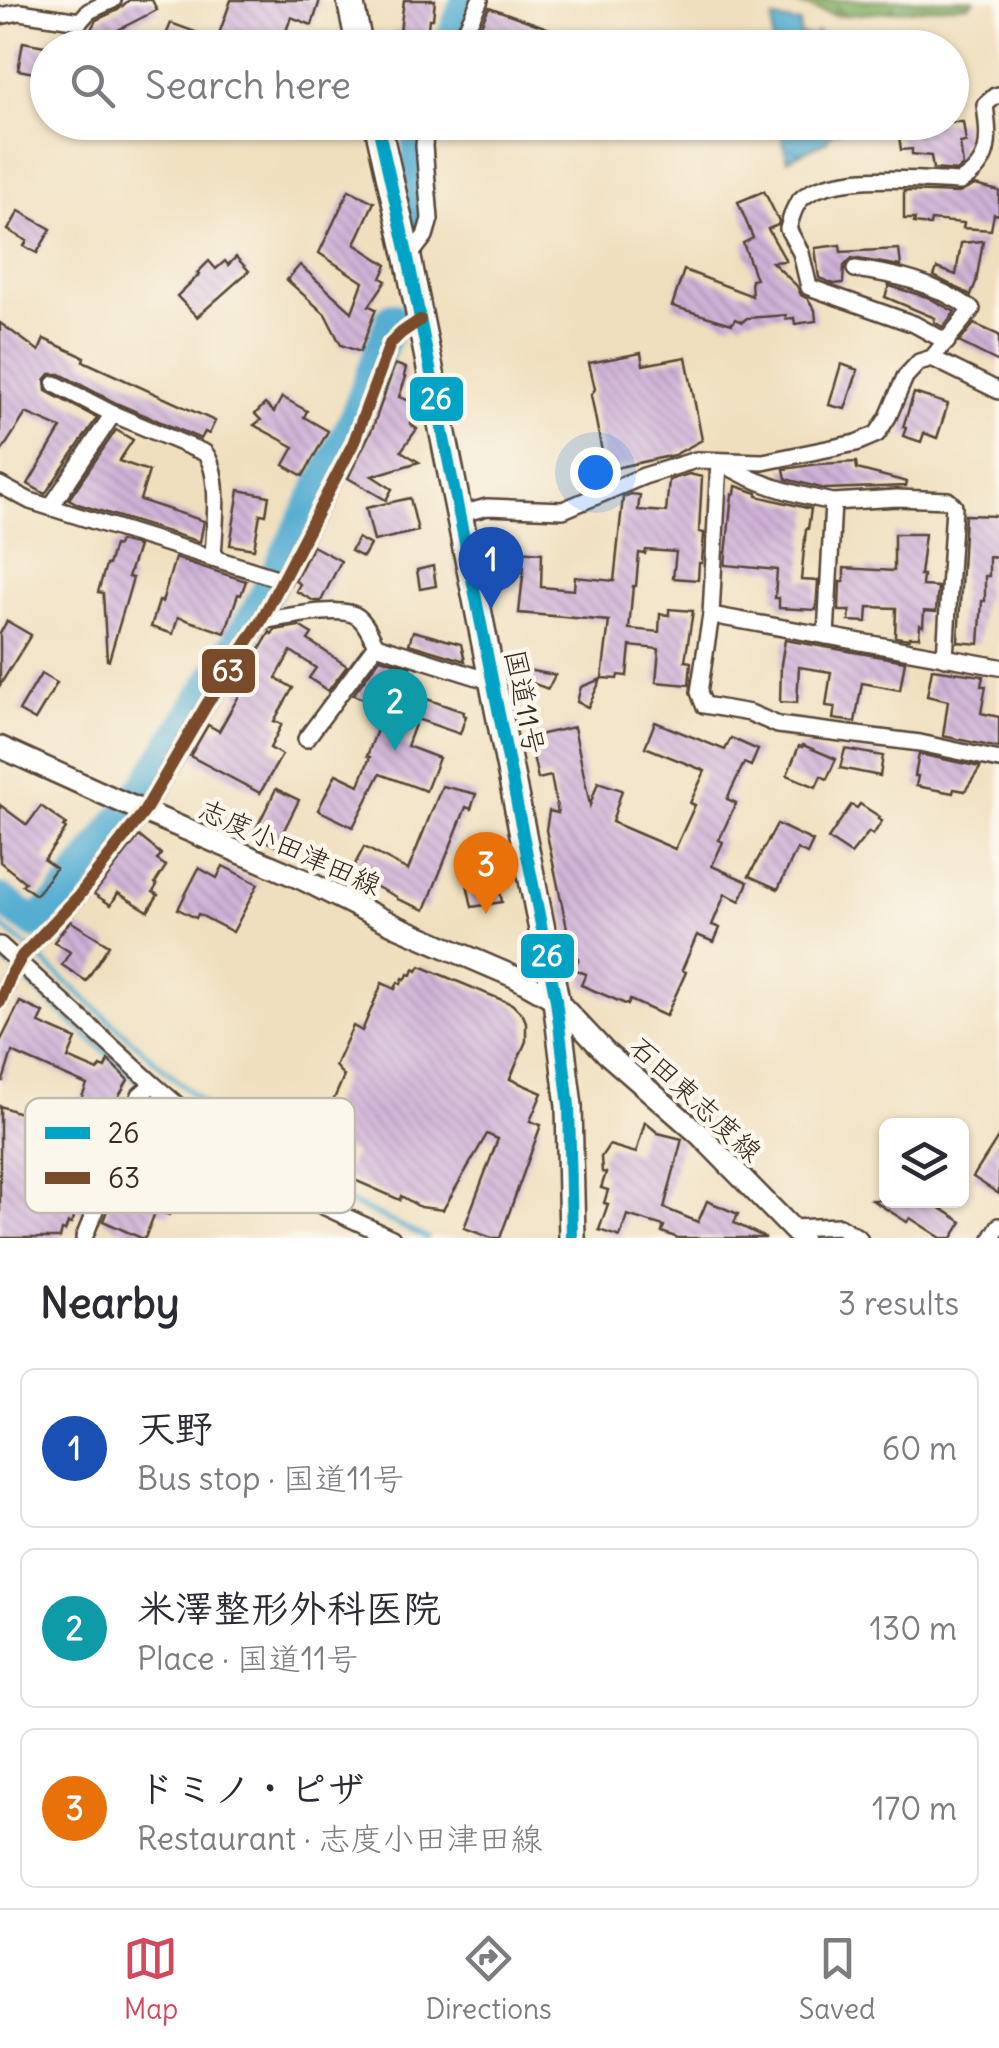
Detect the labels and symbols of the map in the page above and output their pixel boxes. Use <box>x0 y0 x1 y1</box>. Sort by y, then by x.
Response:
line badge: 26 <box>408 375 465 423</box>
text: 26 <box>420 381 452 417</box>
your location <box>570 447 621 498</box>
pin: 1 <box>458 526 524 609</box>
street label: 国道11号 <box>497 646 553 758</box>
line badge: 63 <box>200 647 257 695</box>
text: 63 <box>212 653 244 689</box>
pin: 2 <box>362 668 428 751</box>
street label: 志度小田津田線 <box>193 791 387 903</box>
pin: 3 <box>454 832 518 914</box>
line badge: 26 <box>519 932 576 980</box>
text: 26 <box>531 938 563 974</box>
street label: 石田東志度線 <box>622 1029 770 1169</box>
legend <box>25 1098 355 1213</box>
text: 26 <box>108 1115 140 1151</box>
text: 63 <box>108 1160 140 1196</box>

